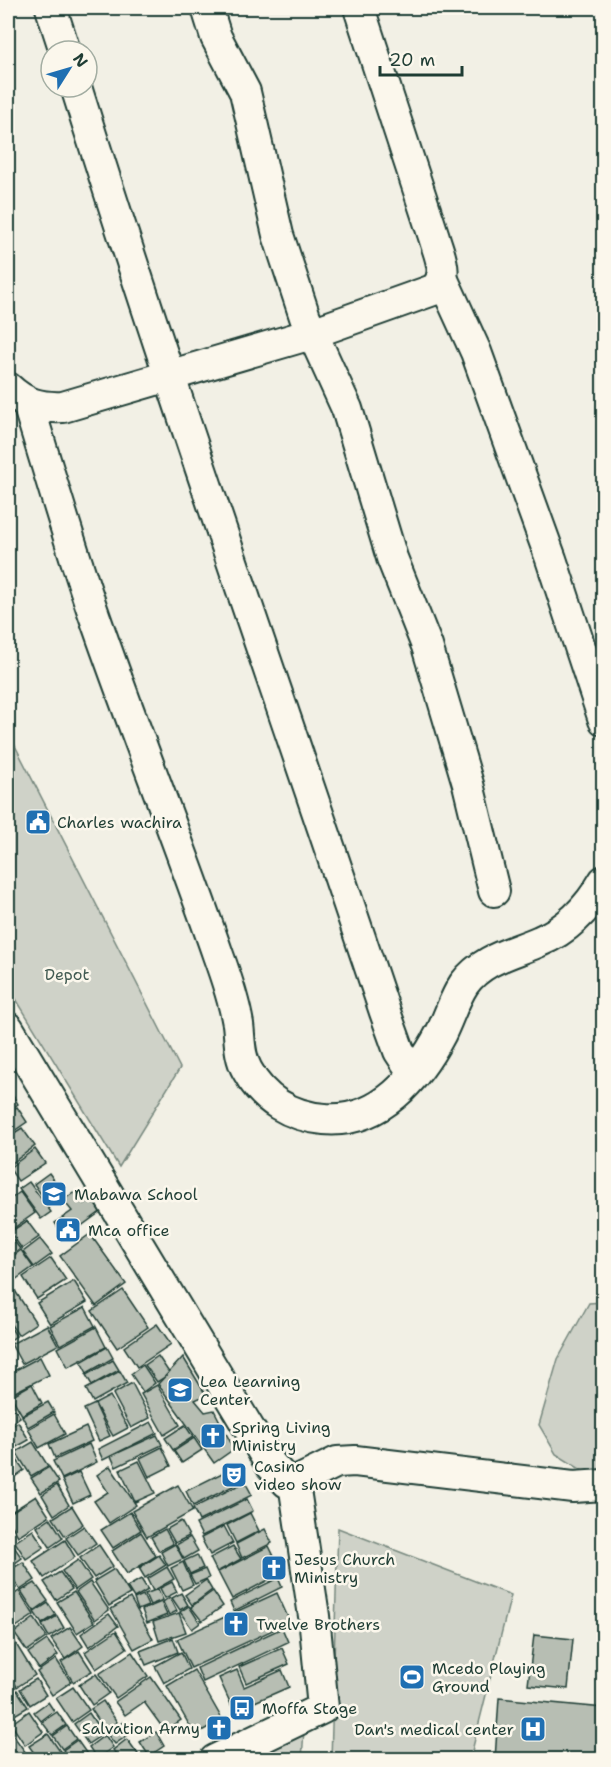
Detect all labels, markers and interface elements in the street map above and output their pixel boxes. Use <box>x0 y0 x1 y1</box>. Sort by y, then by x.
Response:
north arrow <box>39 39 99 99</box>
scale bar <box>380 39 462 77</box>
text: 20 m <box>389 48 435 72</box>
text: N <box>68 49 93 72</box>
public building icon: Charles wachira <box>23 807 53 837</box>
place label: Charles wachira <box>57 812 182 833</box>
park label: Depot <box>45 964 89 985</box>
school or university icon: Mabawa School <box>39 1179 69 1209</box>
place label: Mabawa School <box>74 1184 198 1205</box>
public building icon: Mca office <box>53 1215 83 1245</box>
place label: Mca office <box>88 1220 170 1241</box>
place label: Lea Learning Center <box>200 1371 300 1410</box>
school or university icon: Lea Learning Center <box>165 1375 195 1405</box>
place label: Spring Living Ministry <box>232 1417 331 1456</box>
church icon: Spring Living Ministry <box>198 1421 228 1451</box>
place label: Casino video show <box>254 1456 342 1495</box>
theatre icon: Casino video show <box>219 1460 249 1490</box>
place label: Jesus Church Ministry <box>294 1549 395 1588</box>
church icon: Jesus Church Ministry <box>259 1553 289 1583</box>
church icon: Twelve Brothers <box>221 1609 251 1639</box>
place label: Twelve Brothers <box>256 1614 380 1635</box>
place label: Mcedo Playing Ground <box>432 1658 546 1697</box>
sports icon: Mcedo Playing Ground <box>397 1662 427 1692</box>
bus stop icon: Moffa Stage <box>227 1693 257 1723</box>
place label: Moffa Stage <box>262 1698 357 1719</box>
church icon: Salvation Army <box>204 1713 234 1743</box>
hospital icon: Dan's medical center <box>518 1714 548 1744</box>
place label: Salvation Army <box>82 1718 200 1739</box>
place label: Dan's medical center <box>354 1719 514 1740</box>

